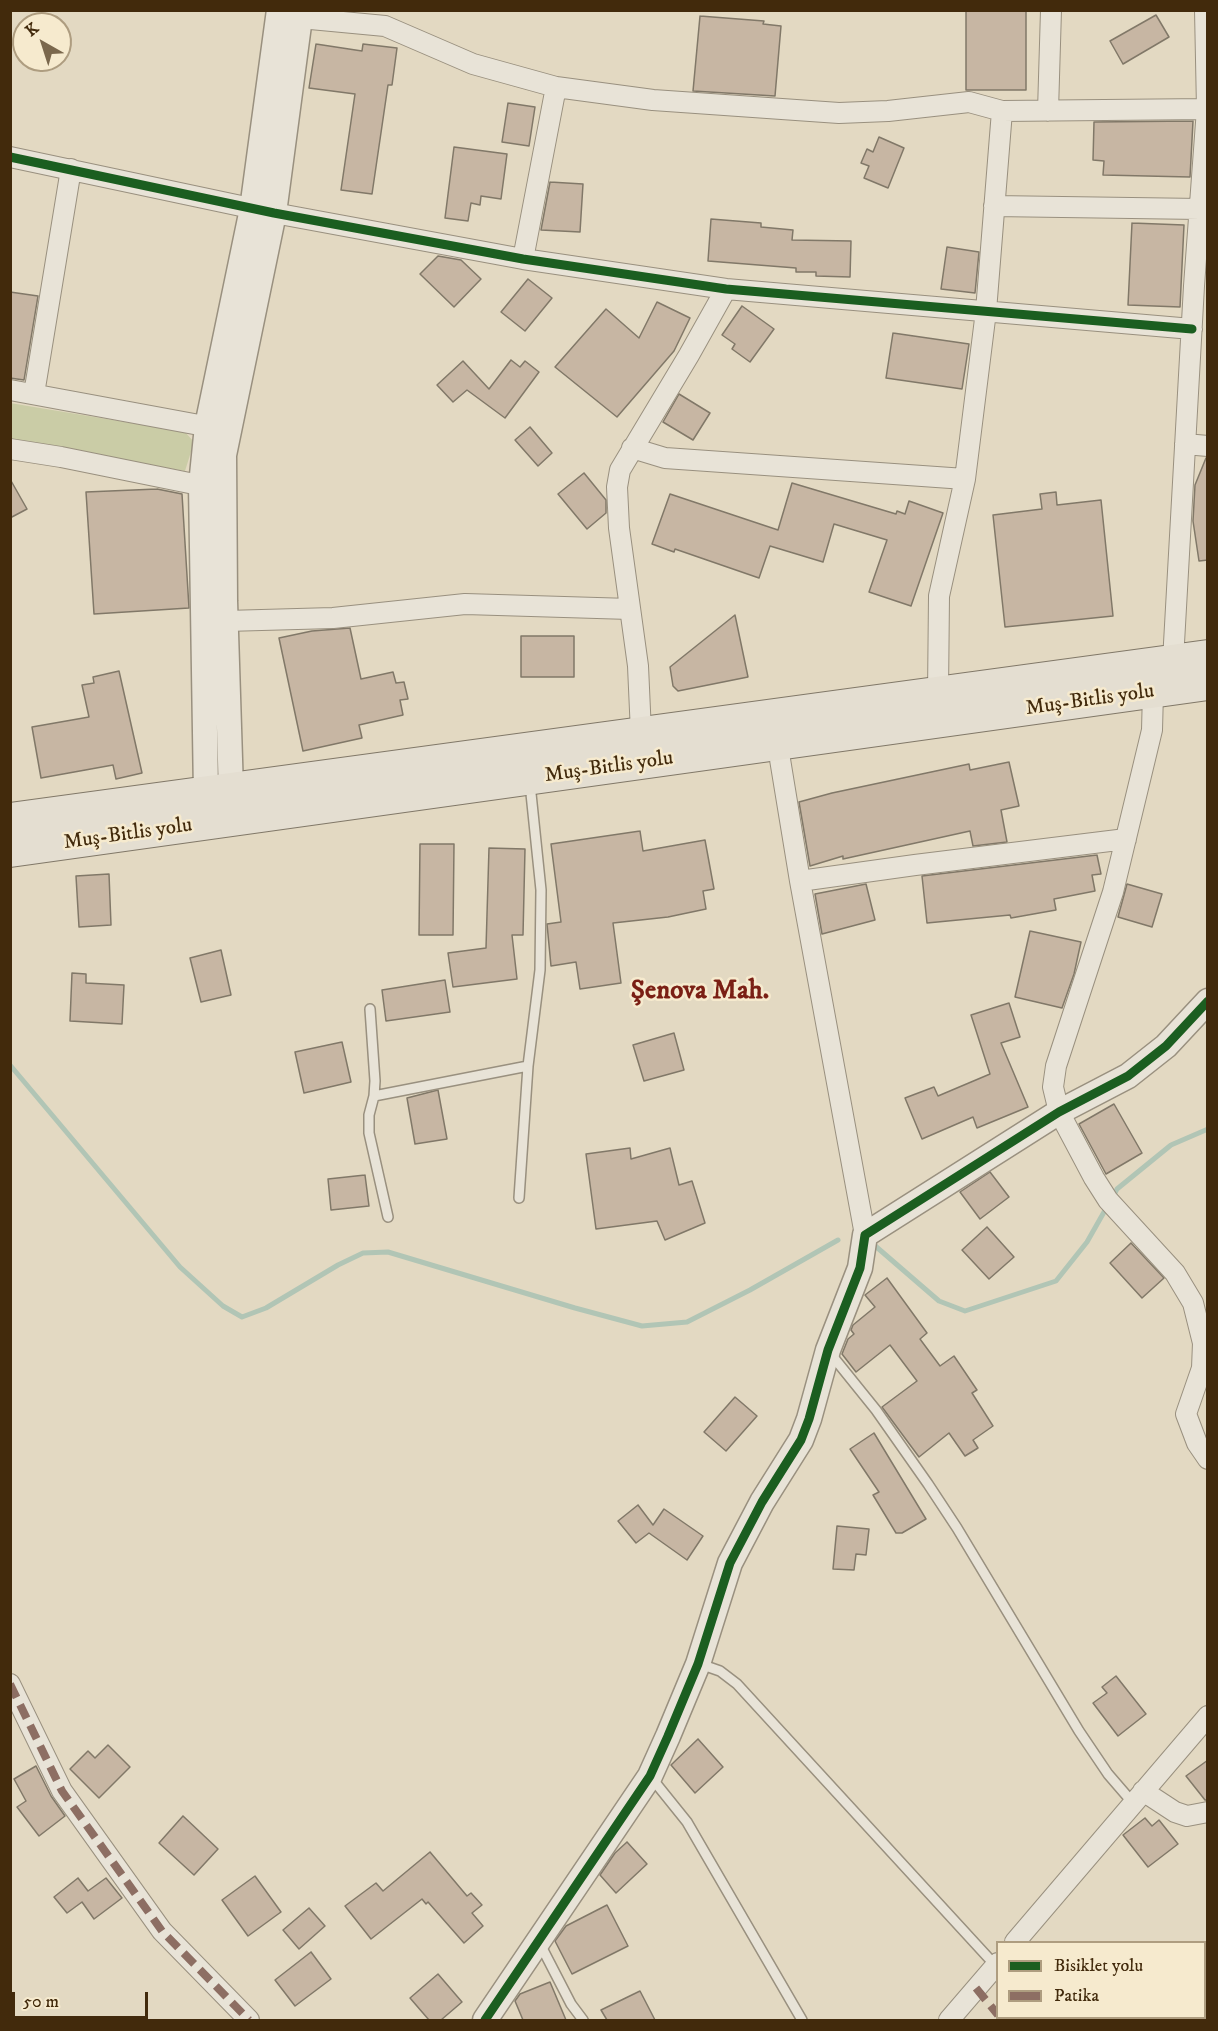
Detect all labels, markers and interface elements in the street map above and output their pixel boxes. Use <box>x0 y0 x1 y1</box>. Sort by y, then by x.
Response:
north arrow <box>12 12 72 72</box>
text: K <box>21 18 43 41</box>
street label: Muş-Bitlis yolu <box>1024 680 1156 722</box>
street label: Muş-Bitlis yolu <box>543 747 675 789</box>
street label: Muş-Bitlis yolu <box>62 814 194 856</box>
district label: Şenova Mah. <box>631 976 769 1008</box>
legend <box>996 1941 1206 2019</box>
text: Bisiklet yolu <box>1054 1955 1143 1977</box>
scale bar <box>15 1980 152 2018</box>
text: Patika <box>1054 1985 1099 2007</box>
text: 50 m <box>23 1991 59 2013</box>

